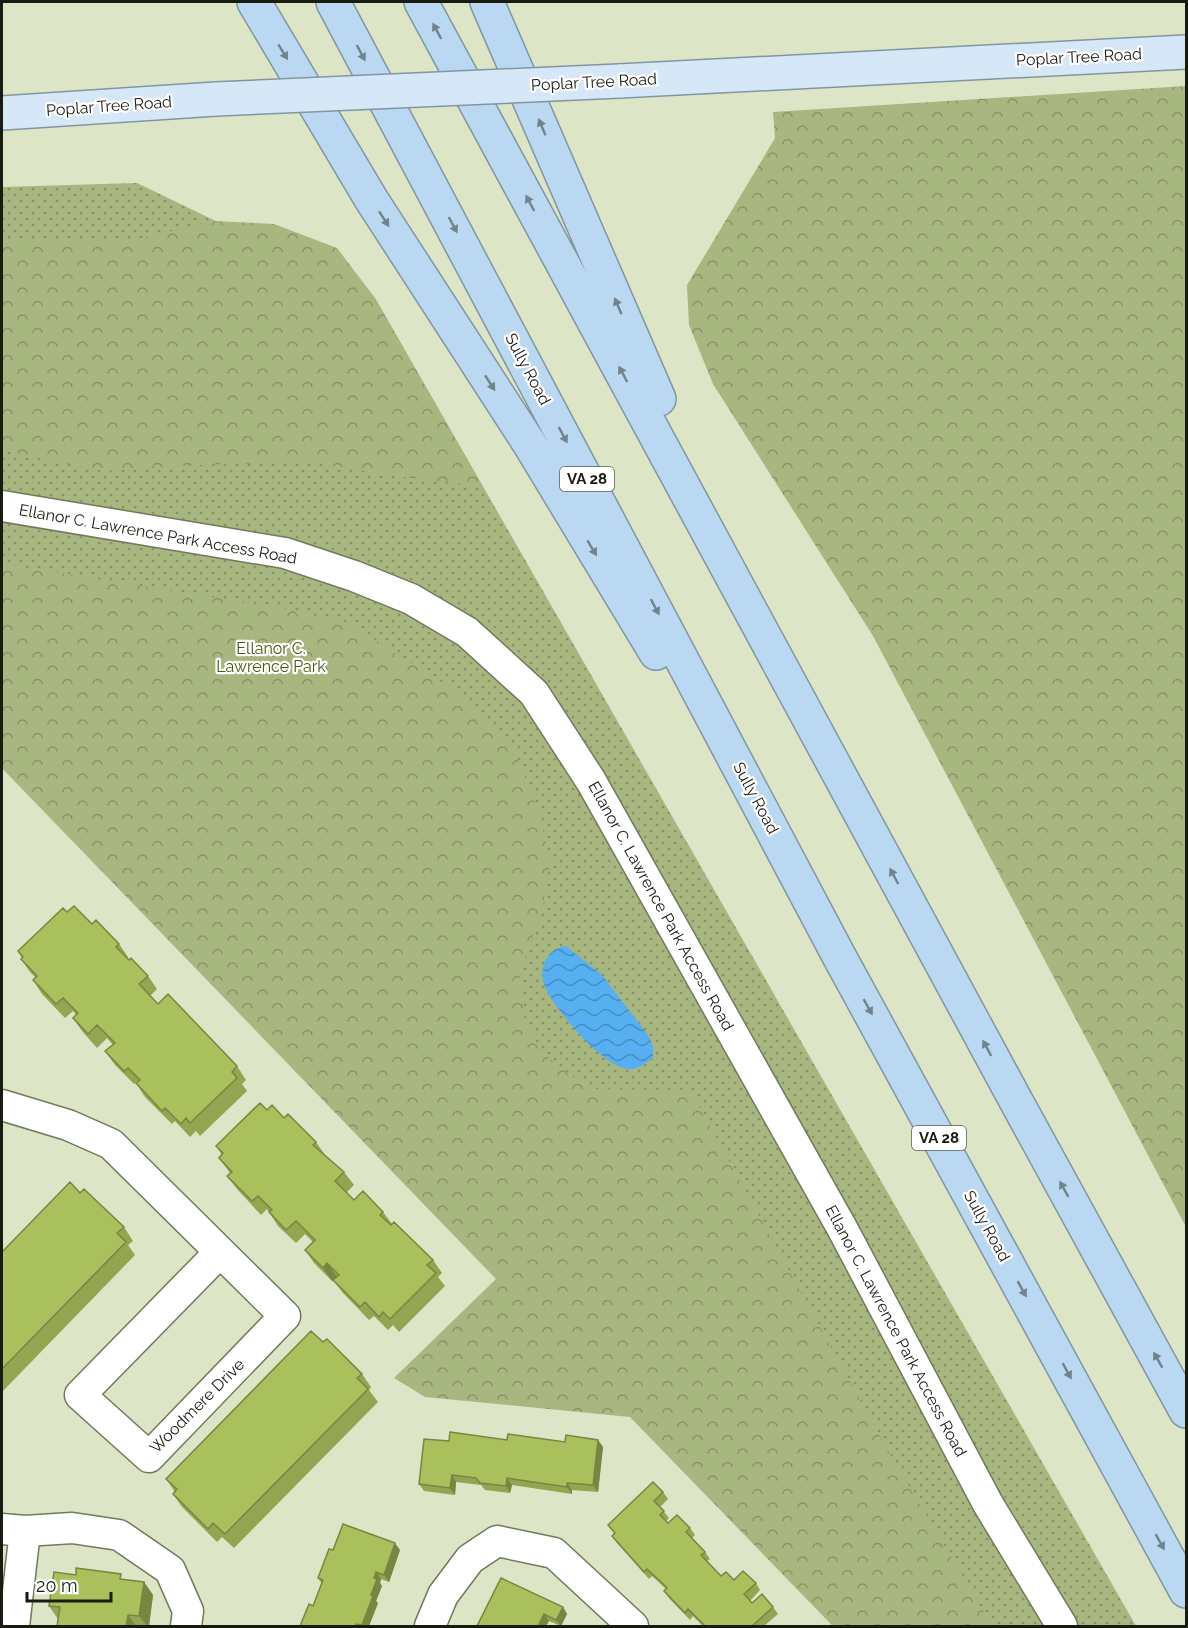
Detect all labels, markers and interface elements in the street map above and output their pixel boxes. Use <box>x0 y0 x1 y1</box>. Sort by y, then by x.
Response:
one-way arrow <box>432 23 442 40</box>
one-way arrow <box>278 44 289 60</box>
street label: Poplar Tree Road <box>1016 44 1142 70</box>
one-way arrow <box>356 45 366 62</box>
street label: Poplar Tree Road <box>531 69 657 95</box>
street label: Poplar Tree Road <box>45 92 173 120</box>
one-way arrow <box>537 117 547 135</box>
one-way arrow <box>525 194 535 211</box>
one-way arrow <box>378 211 389 227</box>
one-way arrow <box>447 216 457 234</box>
one-way arrow <box>613 297 623 315</box>
street label: Sully Road <box>501 330 555 408</box>
one-way arrow <box>618 366 628 383</box>
one-way arrow <box>484 375 495 391</box>
one-way arrow <box>558 426 568 443</box>
road number: VA 28 <box>560 467 614 491</box>
street label: Ellanor C. Lawrence Park Access Road <box>17 500 299 568</box>
one-way arrow <box>587 540 598 556</box>
one-way arrow <box>650 599 660 616</box>
park label: Ellanor C. Lawrence Park <box>216 639 326 676</box>
street label: Sully Road <box>729 759 783 837</box>
street label: Ellanor C. Lawrence Park Access Road <box>584 778 738 1034</box>
one-way arrow <box>889 868 899 885</box>
one-way arrow <box>863 999 873 1016</box>
one-way arrow <box>982 1039 992 1056</box>
road number: VA 28 <box>912 1126 966 1150</box>
one-way arrow <box>1059 1181 1069 1198</box>
street label: Sully Road <box>960 1187 1014 1265</box>
street label: Ellanor C. Lawrence Park Access Road <box>821 1202 971 1460</box>
one-way arrow <box>1017 1281 1027 1298</box>
one-way arrow <box>1153 1351 1163 1368</box>
street label: Woodmere Drive <box>146 1355 248 1457</box>
one-way arrow <box>1062 1363 1072 1380</box>
one-way arrow <box>1155 1534 1165 1551</box>
scale bar <box>27 1565 111 1603</box>
text: 20 m <box>36 1575 78 1596</box>

